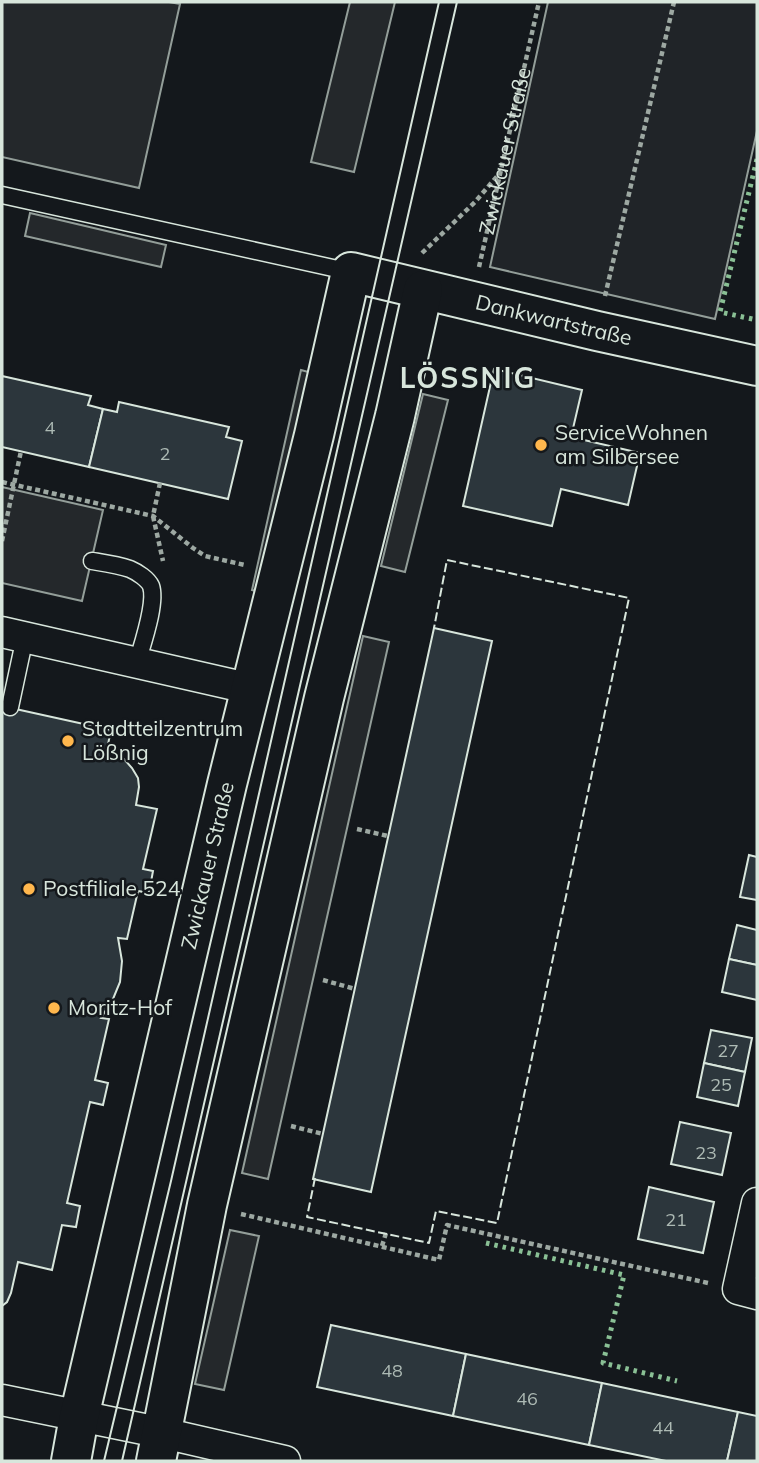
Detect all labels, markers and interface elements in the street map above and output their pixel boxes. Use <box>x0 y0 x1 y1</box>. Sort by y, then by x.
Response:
street label: Zwickauer Straße <box>473 64 536 237</box>
street label: Dankwartstraße <box>473 288 635 350</box>
district label: LÖSSNIG <box>400 360 536 395</box>
house number: 4 <box>45 416 56 439</box>
place label: ServiceWohnen am Silbersee <box>555 419 708 469</box>
marker: ServiceWohnen am Silbersee <box>533 437 549 453</box>
house number: 2 <box>160 442 170 465</box>
place label: Stadtteilzentrum Lößnig <box>82 715 243 765</box>
marker: Stadtteilzentrum Lößnig <box>60 733 76 749</box>
street label: Zwickauer Straße <box>175 779 239 952</box>
place label: Postfiliale 524 <box>43 875 181 901</box>
marker: Postfiliale 524 <box>21 881 37 897</box>
place label: Moritz-Hof <box>68 994 173 1020</box>
marker: Moritz-Hof <box>46 1000 62 1016</box>
house number: 27 <box>717 1039 739 1062</box>
house number: 25 <box>710 1073 732 1096</box>
house number: 23 <box>695 1141 717 1164</box>
house number: 21 <box>665 1208 687 1231</box>
house number: 48 <box>381 1359 403 1382</box>
house number: 46 <box>516 1387 538 1410</box>
house number: 44 <box>652 1416 674 1439</box>

